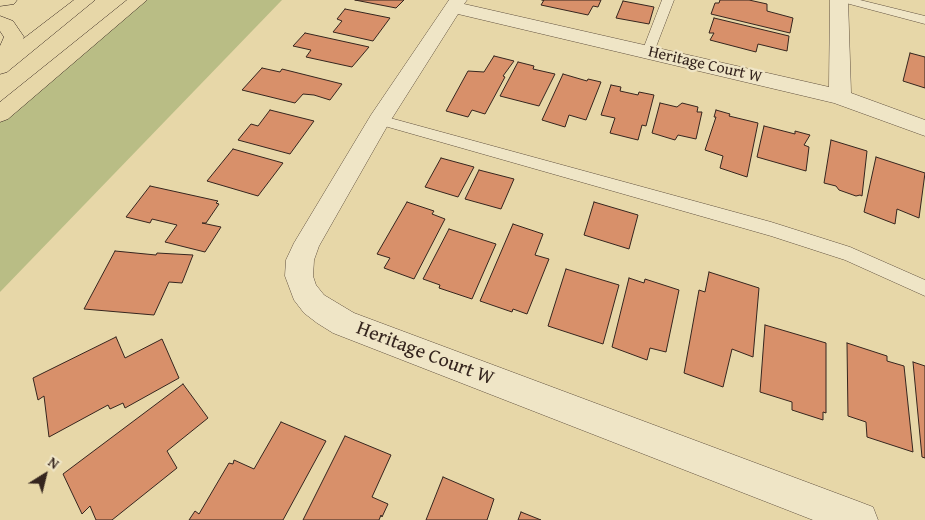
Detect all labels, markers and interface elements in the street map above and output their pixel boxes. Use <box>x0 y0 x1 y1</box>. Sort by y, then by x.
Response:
street label: Heritage Court W <box>646 43 764 87</box>
street label: Heritage Court W <box>353 317 497 391</box>
north arrow <box>20 450 70 500</box>
text: N <box>44 452 63 474</box>

